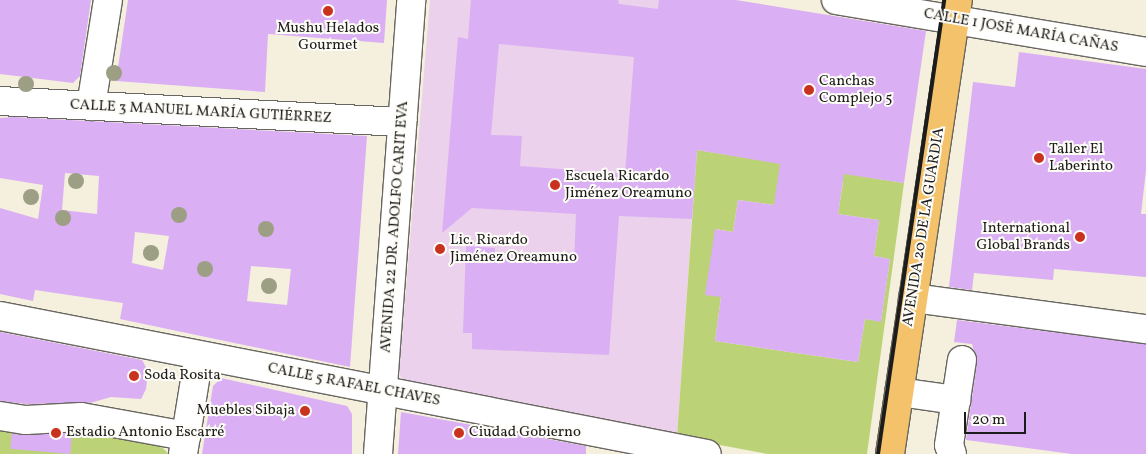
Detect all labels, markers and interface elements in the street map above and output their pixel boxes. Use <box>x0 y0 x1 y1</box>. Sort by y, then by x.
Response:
marker: Mushu Helados Gourmet <box>322 5 334 17</box>
street label: CALLE 1 JOSÉ MARÍA CAÑAS <box>922 5 1120 57</box>
place label: Mushu Helados Gourmet <box>277 19 379 54</box>
place label: Canchas Complejo 5 <box>819 72 893 107</box>
marker: Canchas Complejo 5 <box>803 84 815 96</box>
street label: CALLE 3 MANUEL MARÍA GUTIÉRREZ <box>70 96 332 128</box>
street label: AVENIDA 22 DR. ADOLFO CARIT EVA <box>377 100 413 354</box>
street label: AVENIDA 20 DE LA GUARDIA <box>899 126 949 328</box>
place label: Taller El Laberinto <box>1049 140 1113 175</box>
marker: Taller El Laberinto <box>1033 152 1045 164</box>
place label: Escuela Ricardo Jiménez Oreamuno <box>565 167 692 202</box>
marker: Escuela Ricardo Jiménez Oreamuno <box>549 179 561 191</box>
place label: International Global Brands <box>977 219 1070 254</box>
place label: Lic. Ricardo Jiménez Oreamuno <box>450 231 577 266</box>
marker: International Global Brands <box>1074 231 1086 243</box>
marker: Lic. Ricardo Jiménez Oreamuno <box>434 243 446 255</box>
street label: CALLE 5 RAFAEL CHAVES <box>266 359 442 411</box>
place label: Soda Rosita <box>144 367 221 385</box>
marker: Soda Rosita <box>128 370 140 382</box>
place label: Muebles Sibaja <box>197 402 295 420</box>
scale bar <box>966 402 1028 434</box>
marker: Muebles Sibaja <box>299 405 311 417</box>
text: 20 m <box>972 410 1005 431</box>
place label: Estadio Antonio Escarré <box>66 424 224 442</box>
place label: Ciudad Gobierno <box>469 424 581 442</box>
marker: Estadio Antonio Escarré <box>50 427 62 439</box>
marker: Ciudad Gobierno <box>453 427 465 439</box>

